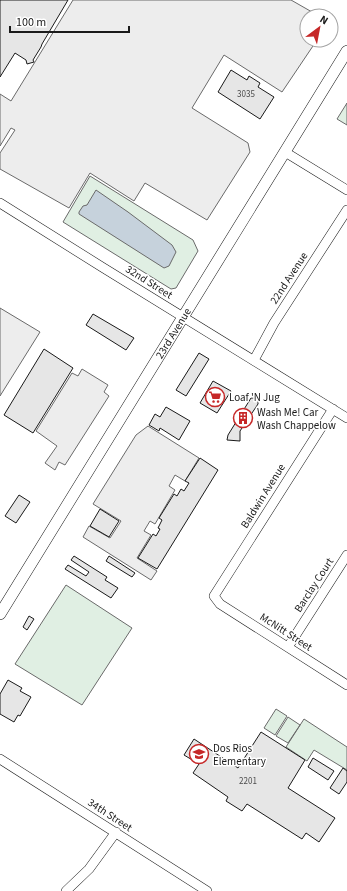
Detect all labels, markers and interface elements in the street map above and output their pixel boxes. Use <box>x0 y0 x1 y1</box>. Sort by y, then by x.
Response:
scale bar <box>10 8 129 34</box>
north arrow <box>299 8 339 48</box>
text: N <box>317 12 331 28</box>
text: 100 m <box>16 14 46 31</box>
house number: 3035 <box>237 88 255 101</box>
street label: 22nd Avenue <box>267 249 312 307</box>
street label: 32nd Street <box>123 262 176 302</box>
street label: 23rd Avenue <box>152 304 195 361</box>
supermarket icon: Loaf 'N Jug <box>204 386 226 408</box>
place label: Loaf 'N Jug <box>229 390 280 405</box>
place label: Wash Me! Car Wash Chappelow <box>257 405 336 433</box>
building icon: Wash Me! Car Wash Chappelow <box>232 407 254 429</box>
street label: Baldwin Avenue <box>237 460 289 531</box>
street label: Barclay Court <box>291 555 337 615</box>
street label: McNitt Street <box>257 609 315 655</box>
place label: Dos Rios Elementary <box>213 741 266 769</box>
school or university icon: Dos Rios Elementary <box>188 743 210 765</box>
house number: 2201 <box>239 775 257 788</box>
street label: 34th Street <box>85 795 135 835</box>

